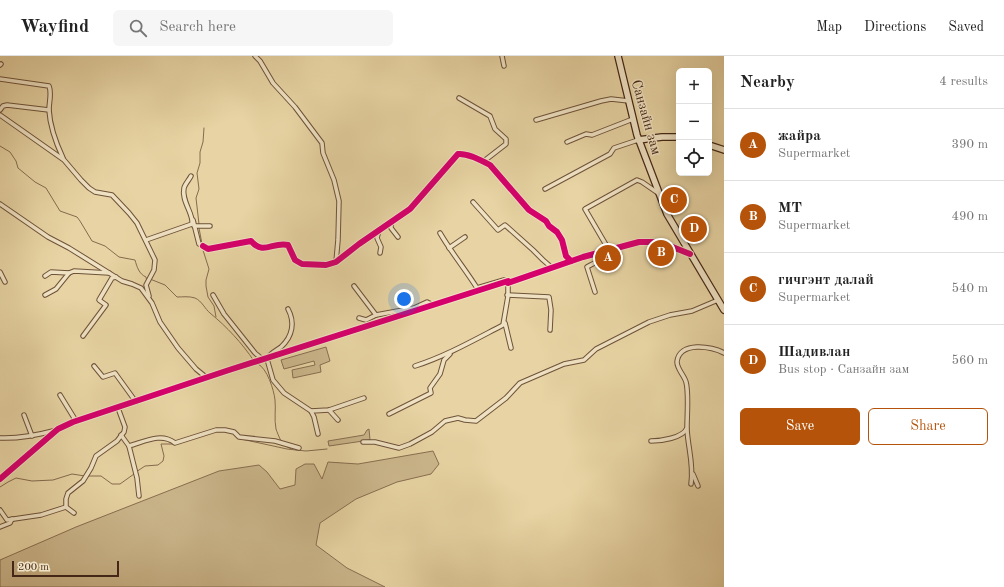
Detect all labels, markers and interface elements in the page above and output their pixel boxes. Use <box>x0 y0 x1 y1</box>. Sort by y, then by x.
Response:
search box <box>113 10 393 46</box>
icon: search <box>127 17 149 39</box>
text: Wayfind <box>20 18 89 37</box>
text: Search here <box>159 20 236 35</box>
text: Map <box>816 20 842 34</box>
text: Directions <box>864 20 926 34</box>
text: Saved <box>948 20 984 34</box>
map controls <box>676 68 712 176</box>
button: + <box>676 68 712 104</box>
text: Nearby <box>740 74 795 91</box>
text: 4 results <box>939 75 988 88</box>
street label: Санзайн зам <box>629 78 663 156</box>
button: − <box>676 104 712 140</box>
text: жайра <box>778 129 821 144</box>
text: A <box>748 138 758 151</box>
text: 390 m <box>951 138 988 151</box>
button: locate <box>676 140 712 176</box>
text: Supermarket <box>778 147 850 160</box>
pin: C <box>661 185 687 215</box>
text: MT <box>778 201 802 216</box>
text: B <box>748 210 758 223</box>
text: 490 m <box>951 210 988 223</box>
pin: D <box>681 214 707 244</box>
text: Supermarket <box>778 219 850 232</box>
pin: B <box>648 238 674 268</box>
pin: A <box>595 243 621 273</box>
text: гичгэнт далай <box>778 273 874 288</box>
text: C <box>749 282 757 295</box>
text: 540 m <box>951 282 988 295</box>
your location <box>394 289 414 309</box>
text: Supermarket <box>778 291 850 304</box>
text: Шадивлан <box>778 345 850 360</box>
text: D <box>748 354 758 367</box>
text: 560 m <box>951 354 988 367</box>
text: Bus stop · Санзайн зам <box>778 363 909 376</box>
button: Save <box>740 408 860 445</box>
button: Share <box>868 408 988 445</box>
scale bar <box>12 559 119 578</box>
text: 200 m <box>18 562 49 573</box>

